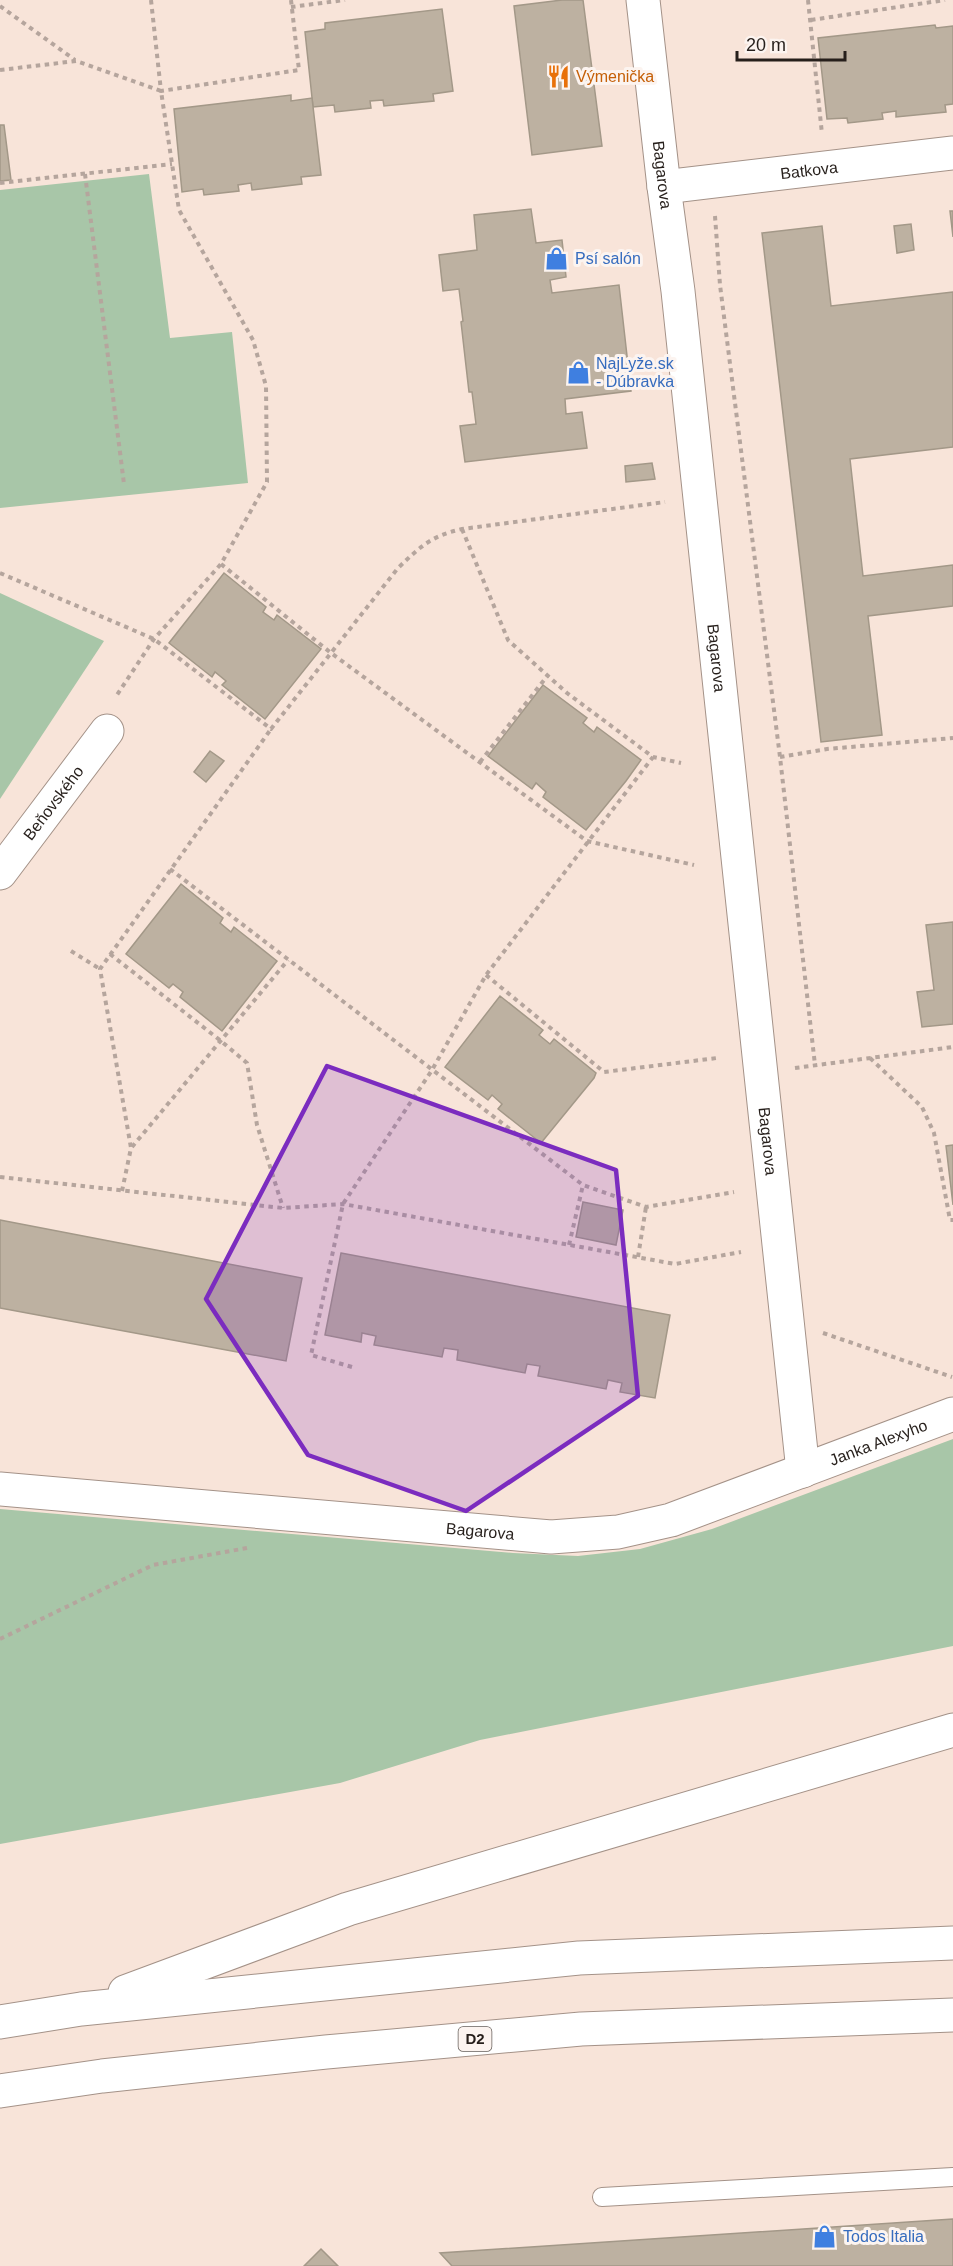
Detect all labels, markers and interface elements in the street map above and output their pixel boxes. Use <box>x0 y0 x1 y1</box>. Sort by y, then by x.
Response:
scale bar <box>737 24 845 62</box>
text: 20 m <box>746 35 786 55</box>
restaurant icon: Výmenička <box>545 63 571 89</box>
place label: Výmenička <box>576 68 654 85</box>
street label: Bagarova <box>650 140 675 210</box>
street label: Batkova <box>779 159 839 182</box>
shop icon: Psí salón <box>544 245 570 271</box>
place label: Psí salón <box>575 250 641 267</box>
place label: NajLyže.sk - Dúbravka <box>596 355 675 390</box>
shop icon: NajLyže.sk - Dúbravka <box>565 359 591 385</box>
street label: Bagarova <box>704 623 728 693</box>
street label: Beňovského <box>20 763 87 843</box>
street label: Bagarova <box>755 1106 780 1176</box>
street label: Janka Alexyho <box>827 1416 930 1469</box>
street label: Bagarova <box>445 1520 515 1543</box>
road number: D2 <box>458 2027 492 2051</box>
shop icon: Todos Italia <box>812 2223 838 2249</box>
place label: Todos Italia <box>843 2228 924 2245</box>

